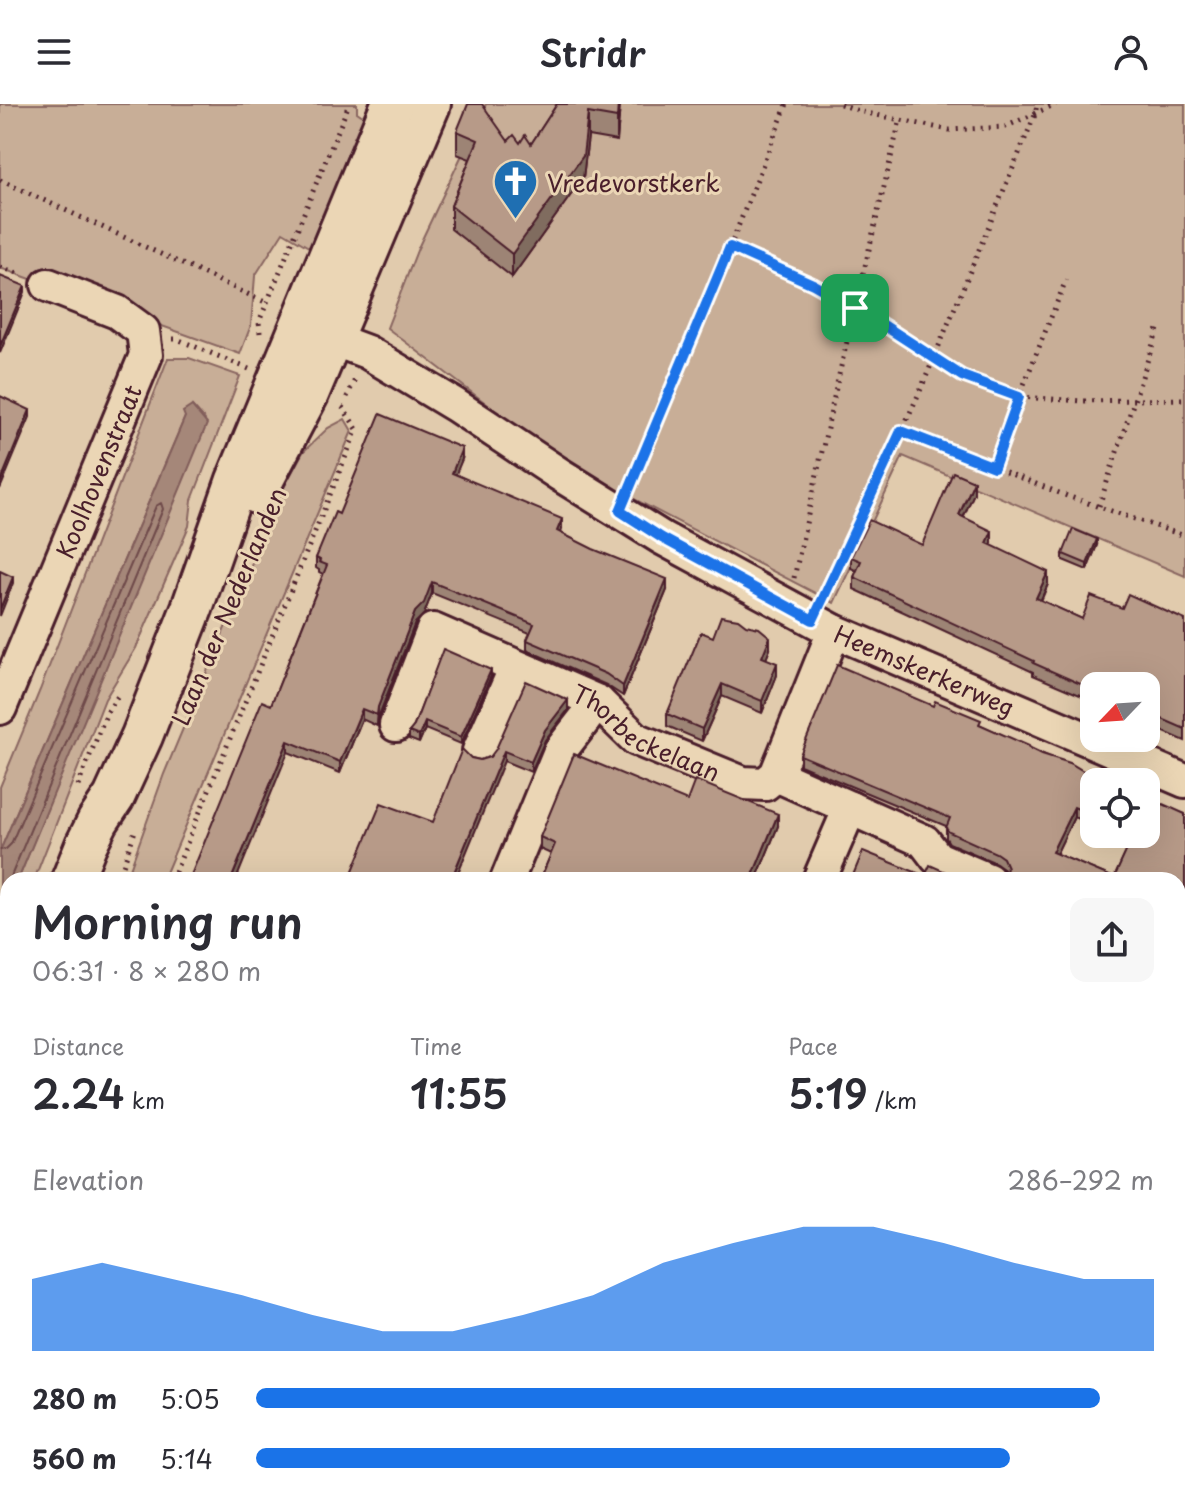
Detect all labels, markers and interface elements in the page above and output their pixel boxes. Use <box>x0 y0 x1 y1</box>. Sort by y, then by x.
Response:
text: Stridr <box>539 25 646 79</box>
icon: menu <box>32 30 76 74</box>
icon: person <box>1109 30 1153 74</box>
church icon: Vredevorstkerk <box>492 158 540 221</box>
place label: Vredevorstkerk <box>547 164 720 200</box>
pin <box>821 274 889 342</box>
icon: arrive <box>833 286 877 330</box>
street label: Koolhovenstraat <box>46 379 150 564</box>
street label: Laan der Nederlanden <box>162 481 294 731</box>
street label: Heemskerkerweg <box>829 615 1021 724</box>
north arrow <box>1080 672 1160 752</box>
map controls <box>1080 672 1160 848</box>
street label: Thorbeckelaan <box>566 675 726 790</box>
button: locate <box>1080 768 1160 848</box>
text: Morning run <box>32 888 303 954</box>
button: share <box>1070 898 1154 982</box>
text: 06:31 · 8 × 280 m <box>32 951 261 990</box>
text: Distance <box>32 1029 124 1062</box>
text: Time <box>410 1029 462 1062</box>
text: Pace <box>788 1029 838 1062</box>
text: 2.24 <box>32 1062 125 1123</box>
text: 11:55 <box>410 1062 508 1123</box>
text: 5:19 <box>788 1062 868 1123</box>
text: km <box>125 1083 165 1116</box>
text: /km <box>868 1083 917 1116</box>
text: Elevation <box>32 1160 144 1199</box>
text: 286–292 m <box>1007 1160 1154 1199</box>
text: 280 m <box>32 1379 117 1418</box>
text: 5:05 <box>160 1379 220 1418</box>
text: 560 m <box>32 1439 117 1478</box>
text: 5:14 <box>160 1439 213 1478</box>

